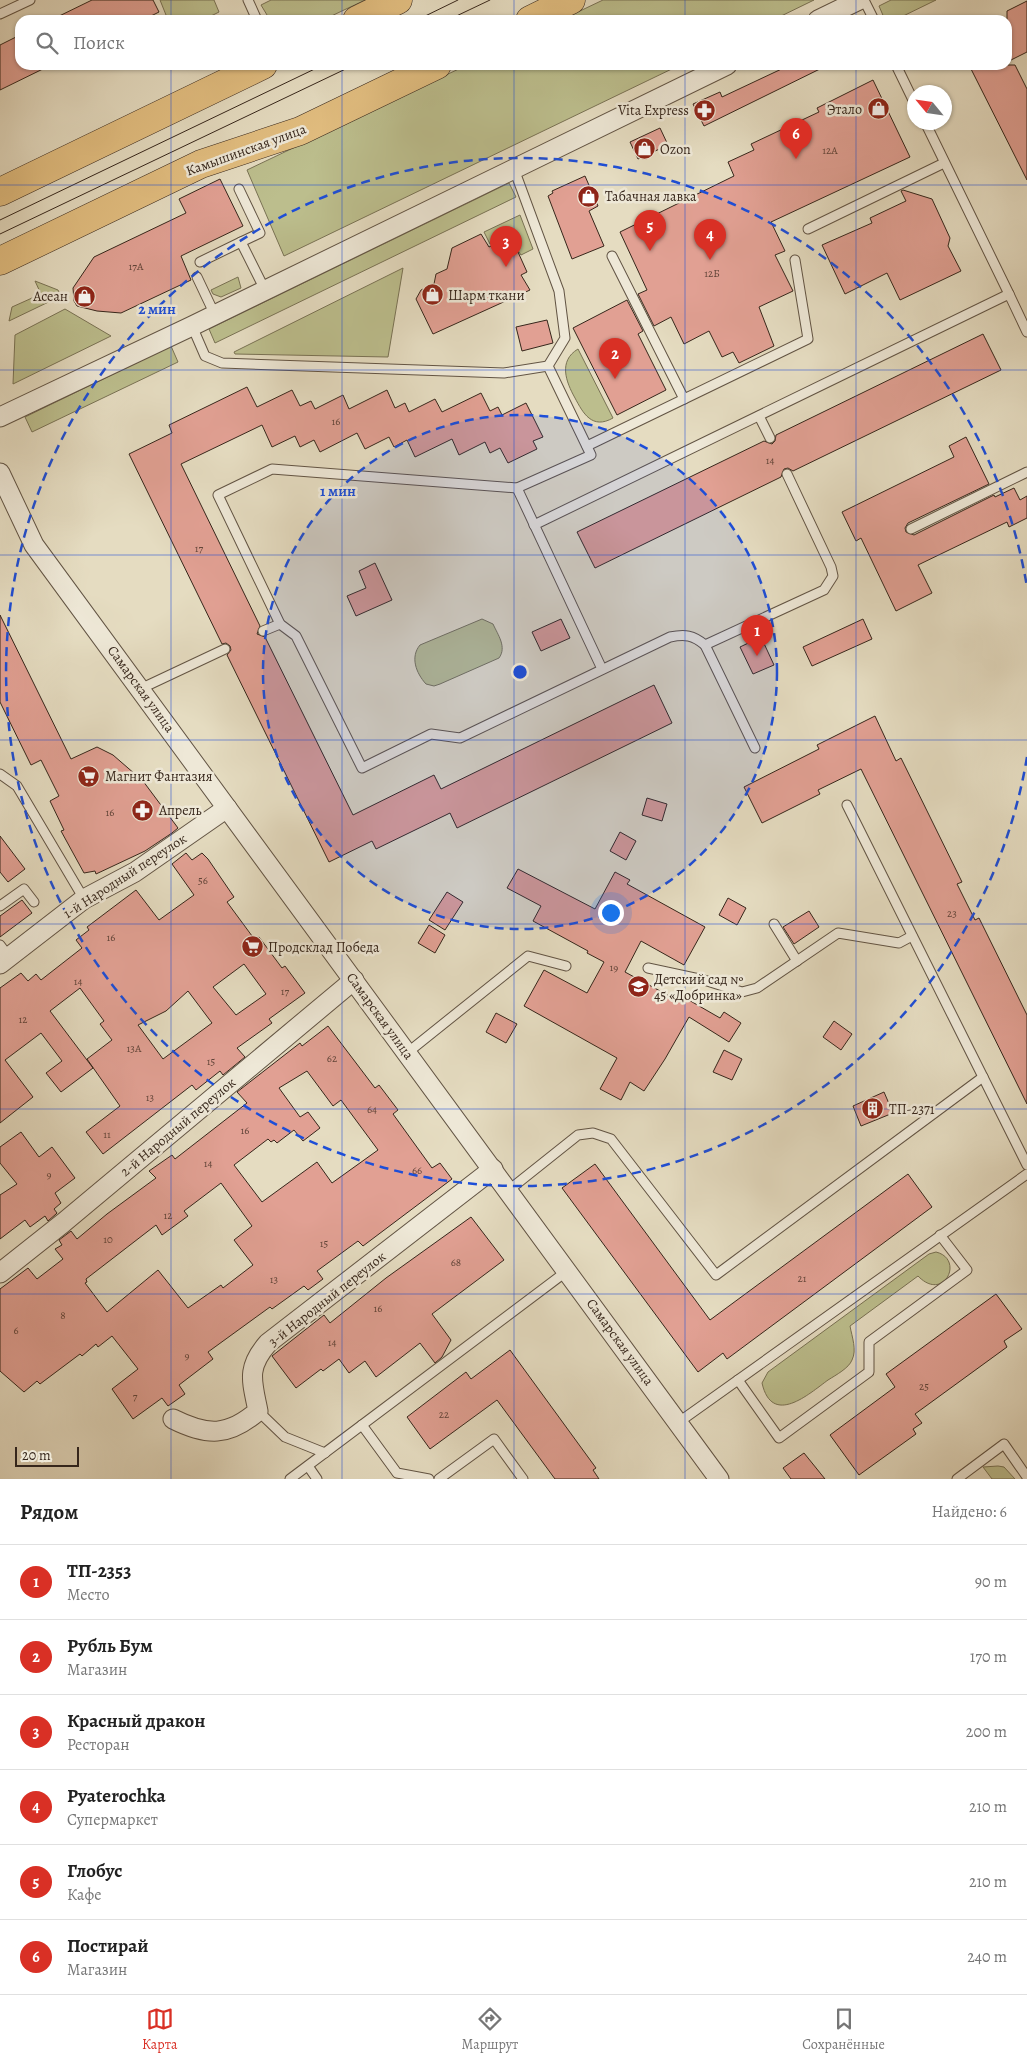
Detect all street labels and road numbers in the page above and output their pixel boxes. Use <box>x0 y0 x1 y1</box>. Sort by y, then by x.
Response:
street label: Камышинская улица <box>183 119 309 181</box>
street label: Самарская улица <box>103 642 179 737</box>
street label: 1-й Народный переулок <box>60 829 190 923</box>
street label: Самарская улица <box>342 969 418 1064</box>
street label: 2-й Народный переулок <box>116 1073 240 1181</box>
street label: 3-й Народный переулок <box>264 1247 390 1351</box>
street label: Самарская улица <box>582 1295 658 1390</box>

